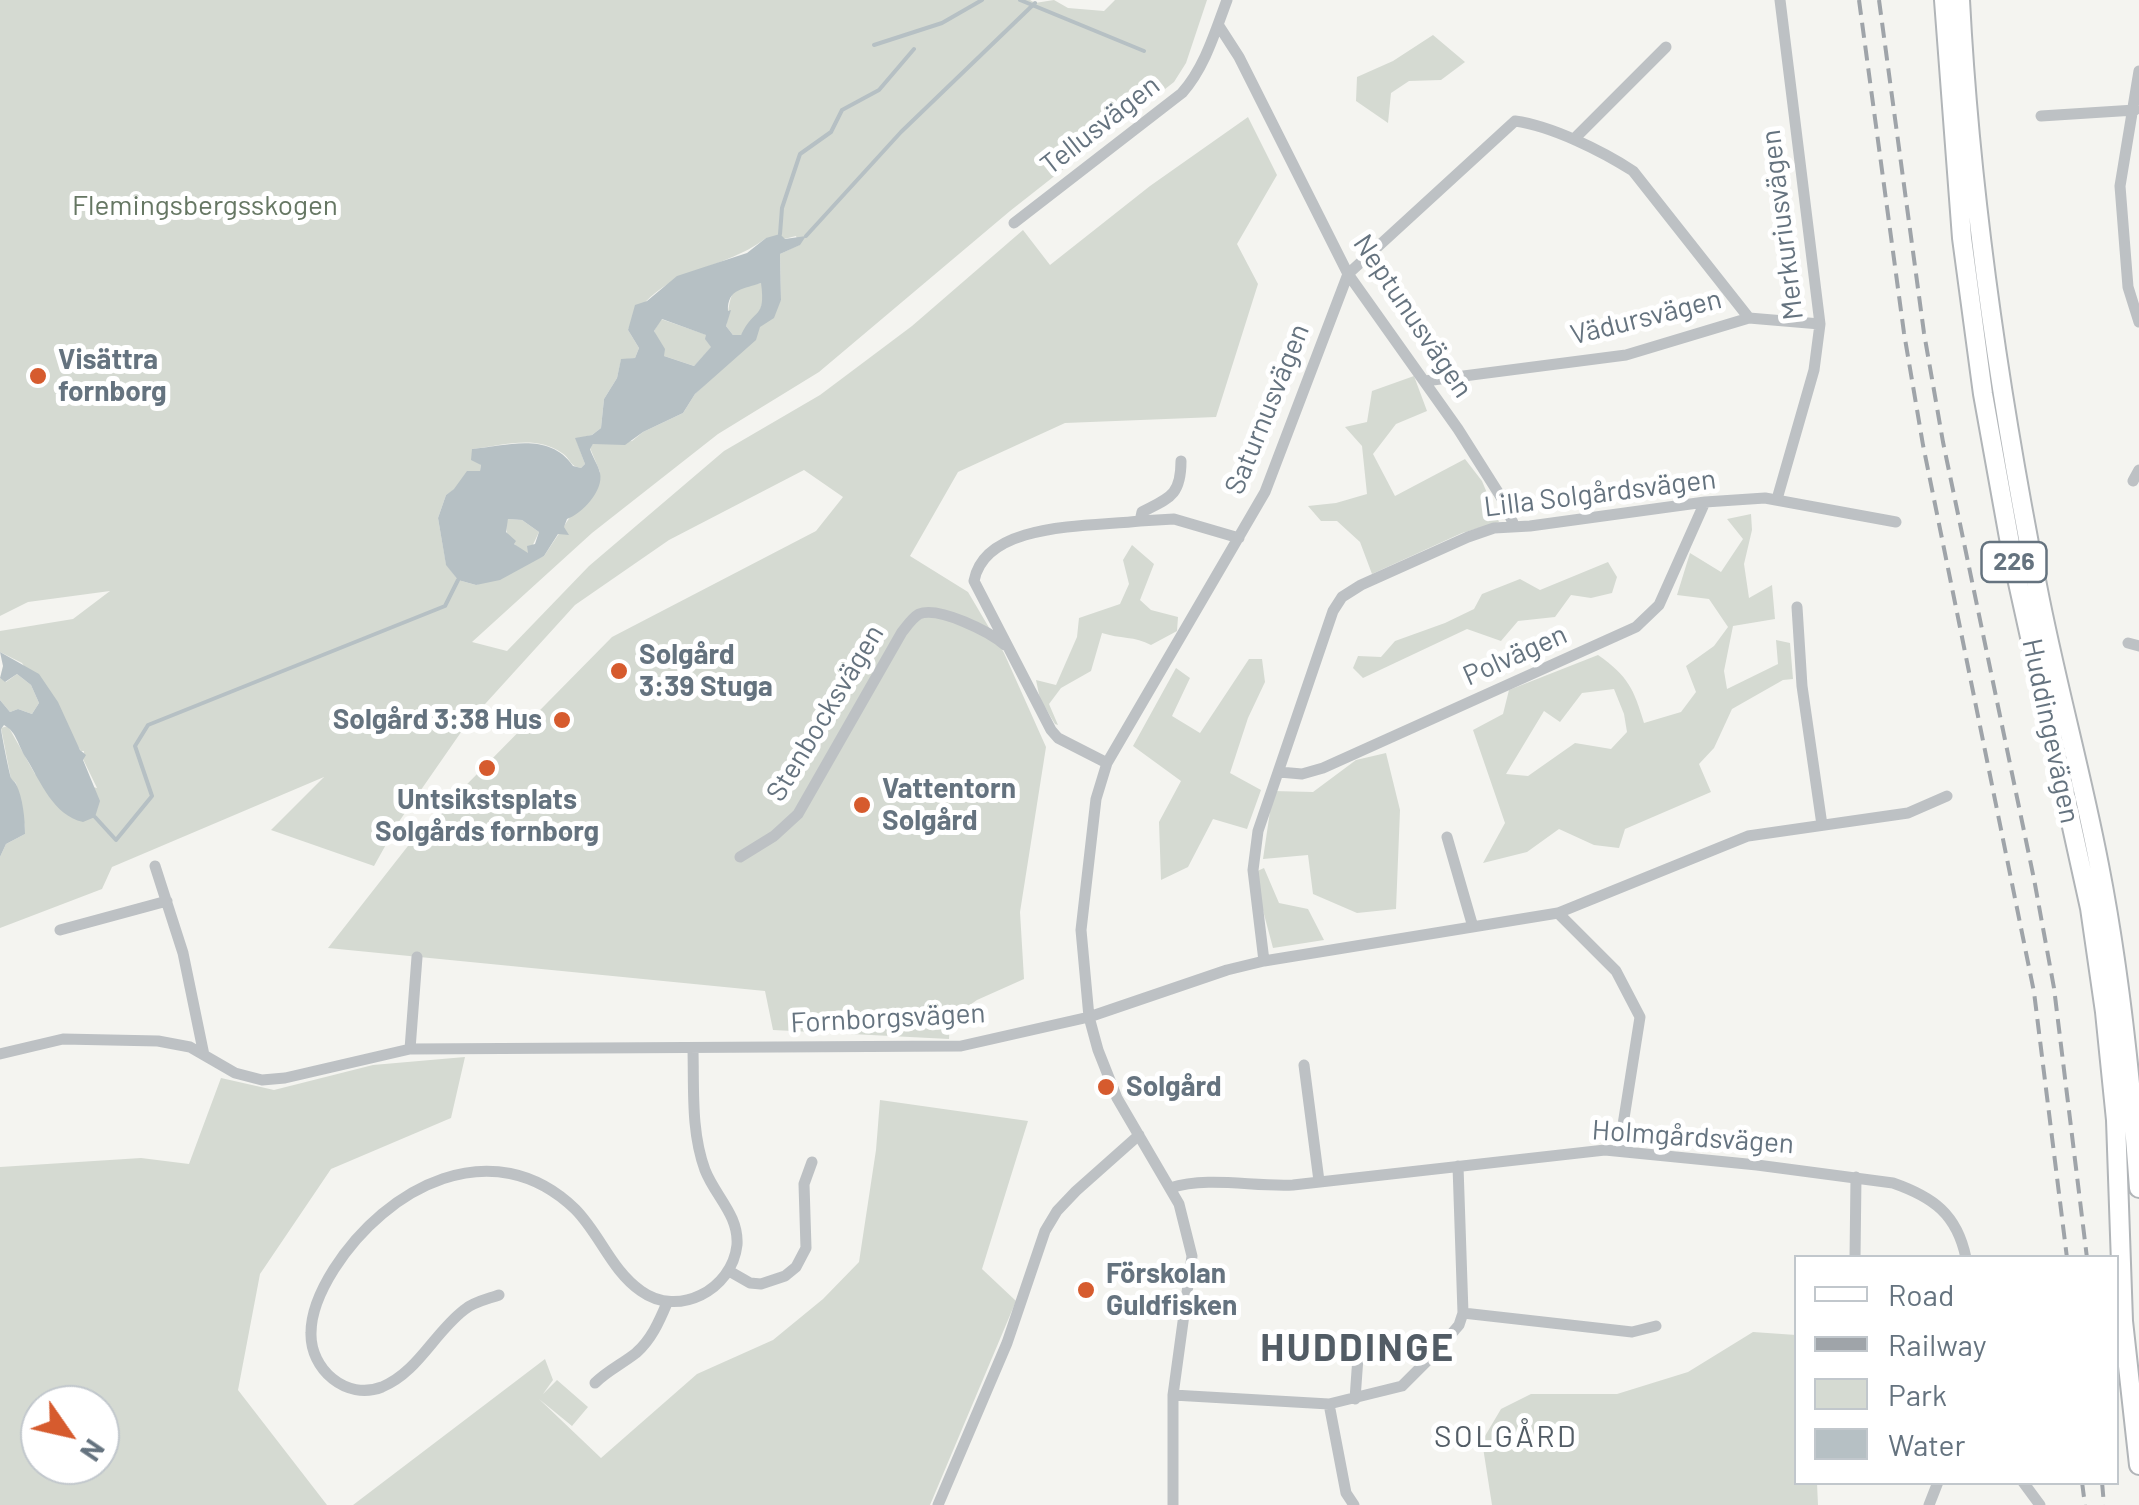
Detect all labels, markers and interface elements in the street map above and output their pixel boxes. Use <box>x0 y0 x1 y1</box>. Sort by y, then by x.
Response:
street label: Tellusvägen <box>1034 68 1166 182</box>
street label: Merkuriusvägen <box>1754 128 1810 322</box>
park label: Flemingsbergsskogen <box>72 189 338 223</box>
street label: Neptunusvägen <box>1346 228 1480 404</box>
street label: Vädursvägen <box>1567 282 1725 352</box>
street label: Saturnusvägen <box>1218 319 1316 499</box>
place label: Visättra fornborg <box>58 343 167 409</box>
marker: Visättra fornborg <box>27 365 49 387</box>
street label: Lilla Solgårdsvägen <box>1482 462 1718 524</box>
road number: 226 <box>1982 542 2046 582</box>
street label: Polvägen <box>1458 617 1572 693</box>
street label: Stenbocksvägen <box>759 619 891 807</box>
street label: Huddingevägen <box>2015 636 2087 826</box>
place label: Solgård 3:39 Stuga <box>639 638 773 704</box>
marker: Solgård 3:39 Stuga <box>608 660 630 682</box>
place label: Solgård 3:38 Hus <box>333 703 542 737</box>
marker: Solgård 3:38 Hus <box>551 709 573 731</box>
marker: Untsikstsplats Solgårds fornborg <box>476 757 498 779</box>
place label: Vattentorn Solgård <box>882 772 1016 838</box>
place label: Untsikstsplats Solgårds fornborg <box>375 783 599 849</box>
marker: Vattentorn Solgård <box>851 794 873 816</box>
street label: Fornborgsvägen <box>790 996 986 1040</box>
place label: Solgård <box>1126 1070 1222 1104</box>
marker: Solgård <box>1095 1076 1117 1098</box>
street label: Holmgårdsvägen <box>1591 1113 1795 1161</box>
legend <box>1794 1255 2119 1485</box>
place label: Förskolan Guldfisken <box>1106 1257 1237 1323</box>
text: Road <box>1888 1276 1954 1312</box>
marker: Förskolan Guldfisken <box>1075 1279 1097 1301</box>
district label: HUDDINGE <box>1260 1325 1456 1371</box>
text: Railway <box>1888 1326 1987 1362</box>
text: Park <box>1888 1376 1947 1412</box>
north arrow <box>20 1385 120 1485</box>
district label: SOLGÅRD <box>1434 1419 1578 1455</box>
text: Water <box>1888 1426 1966 1462</box>
text: N <box>74 1433 113 1468</box>

